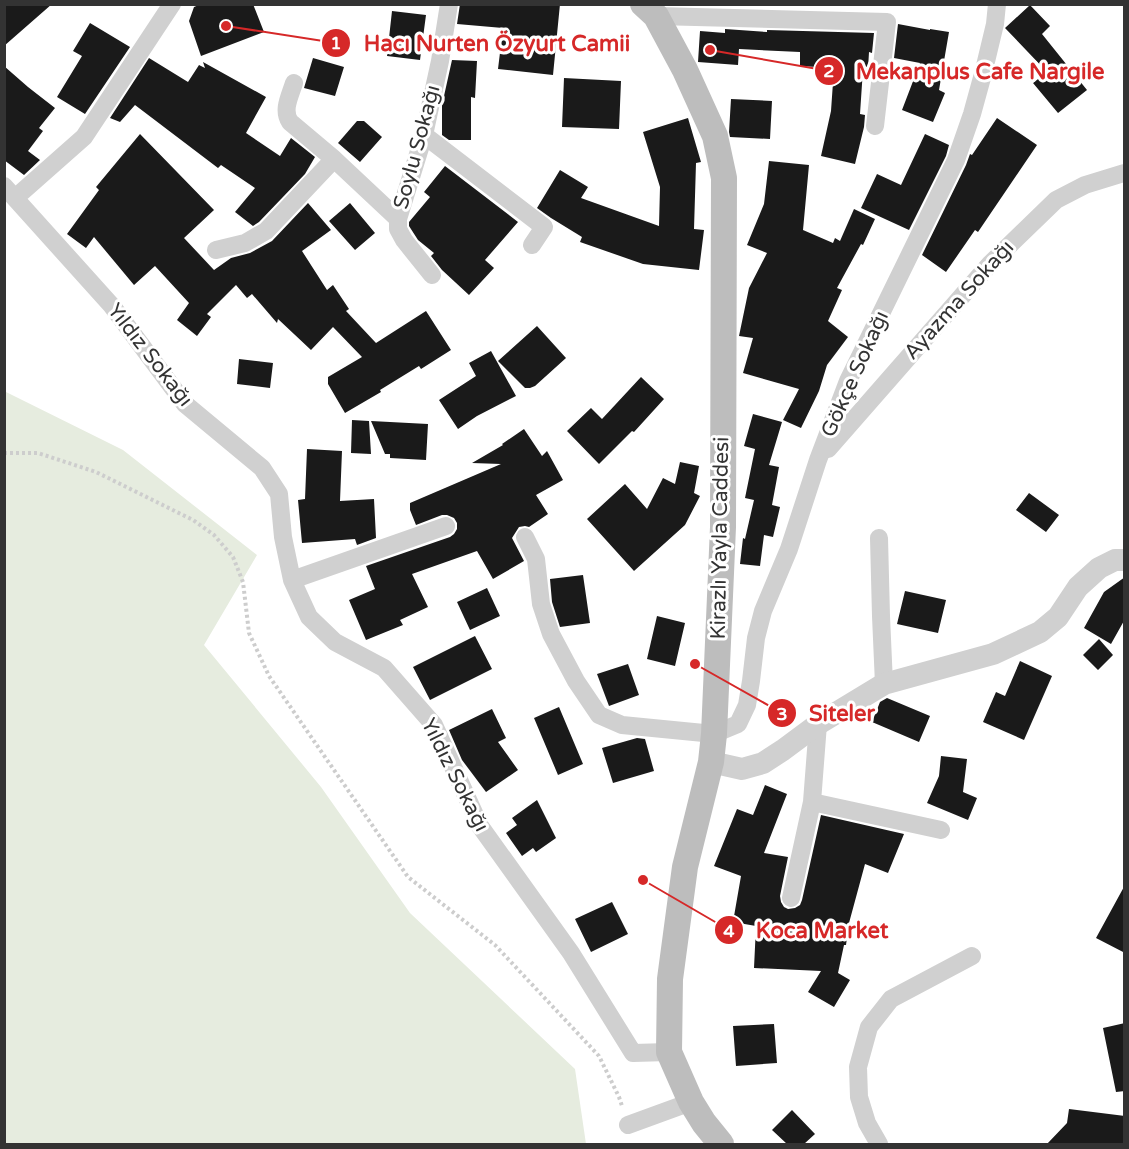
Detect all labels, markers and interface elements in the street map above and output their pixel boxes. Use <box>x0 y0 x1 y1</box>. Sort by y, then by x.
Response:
callout: Hacı Nurten Özyurt Camii <box>321 23 642 63</box>
text: Hacı Nurten Özyurt Camii <box>364 30 630 57</box>
text: 1 <box>330 32 342 54</box>
callout: Mekanplus Cafe Nargile <box>814 51 1117 91</box>
text: Mekanplus Cafe Nargile <box>856 59 1104 85</box>
text: 2 <box>823 60 835 82</box>
street label: Soylu Sokağı <box>388 82 446 212</box>
street label: Ayazma Sokağı <box>899 235 1019 365</box>
street label: Yıldız Sokağı <box>102 298 198 412</box>
street label: Gökçe Sokağı <box>816 307 894 441</box>
street label: Kirazlı Yayla Caddesi <box>706 436 734 640</box>
callout: Siteler <box>767 693 887 733</box>
text: Siteler <box>809 701 876 727</box>
text: 3 <box>776 703 788 725</box>
street label: Yıldız Sokağı <box>416 714 494 836</box>
callout: Koca Market <box>714 910 900 950</box>
text: Koca Market <box>756 918 889 944</box>
text: 4 <box>723 920 735 942</box>

